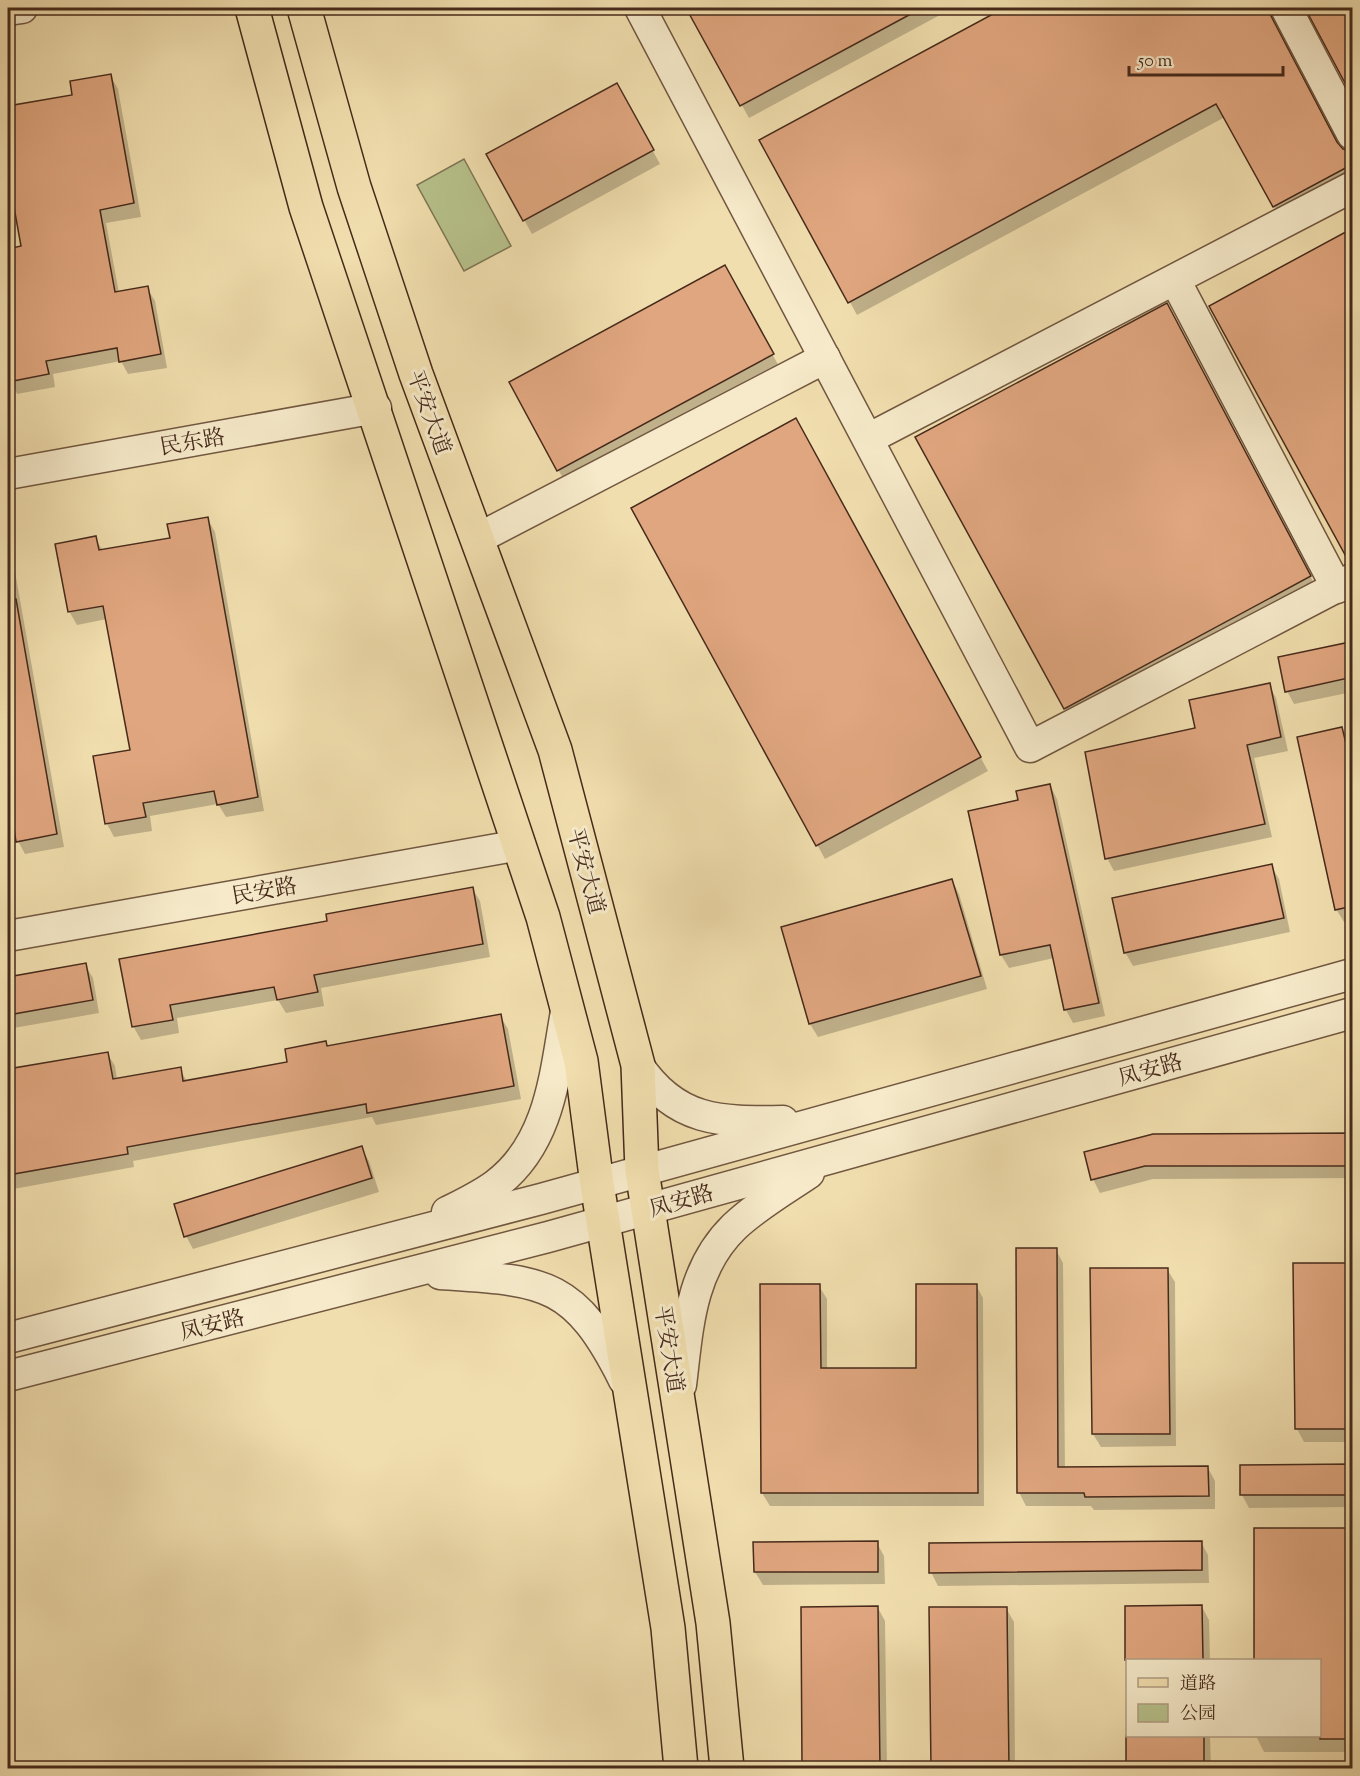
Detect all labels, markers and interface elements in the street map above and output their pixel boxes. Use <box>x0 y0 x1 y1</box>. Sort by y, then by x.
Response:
scale bar <box>1129 39 1284 77</box>
text: 50 m <box>1137 49 1173 75</box>
street label: 平安大道 <box>397 366 457 460</box>
street label: 民东路 <box>157 422 228 465</box>
street label: 平安大道 <box>557 825 611 918</box>
street label: 民安路 <box>229 871 300 914</box>
street label: 凤安路 <box>1115 1047 1187 1096</box>
street label: 凤安路 <box>646 1178 718 1227</box>
street label: 凤安路 <box>177 1303 249 1350</box>
street label: 平安大道 <box>644 1304 690 1395</box>
legend <box>1126 1659 1321 1737</box>
text: 道路 <box>1180 1672 1216 1698</box>
text: 公园 <box>1180 1702 1216 1728</box>

